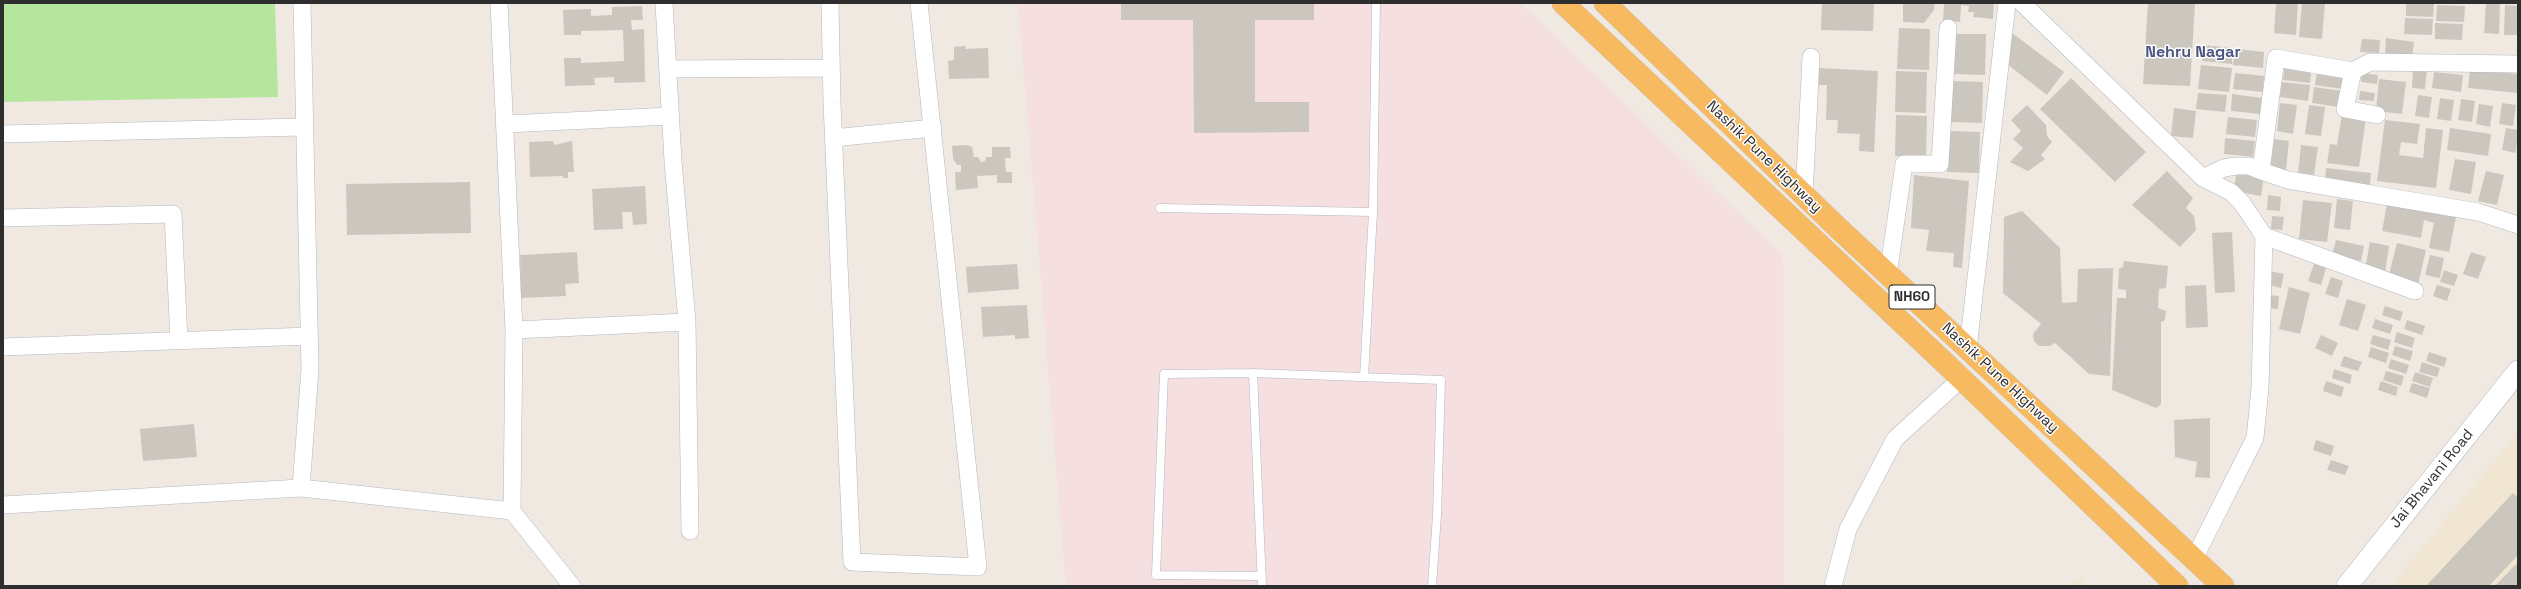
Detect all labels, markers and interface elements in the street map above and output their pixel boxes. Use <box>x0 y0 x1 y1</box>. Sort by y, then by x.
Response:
district label: Nehru Nagar <box>2145 43 2241 63</box>
street label: Nashik Pune Highway <box>1703 97 1825 217</box>
road number: NH60 <box>1889 285 1935 309</box>
street label: Nashik Pune Highway <box>1938 319 2062 437</box>
street label: Jai Bhavani Road <box>2387 426 2477 532</box>

